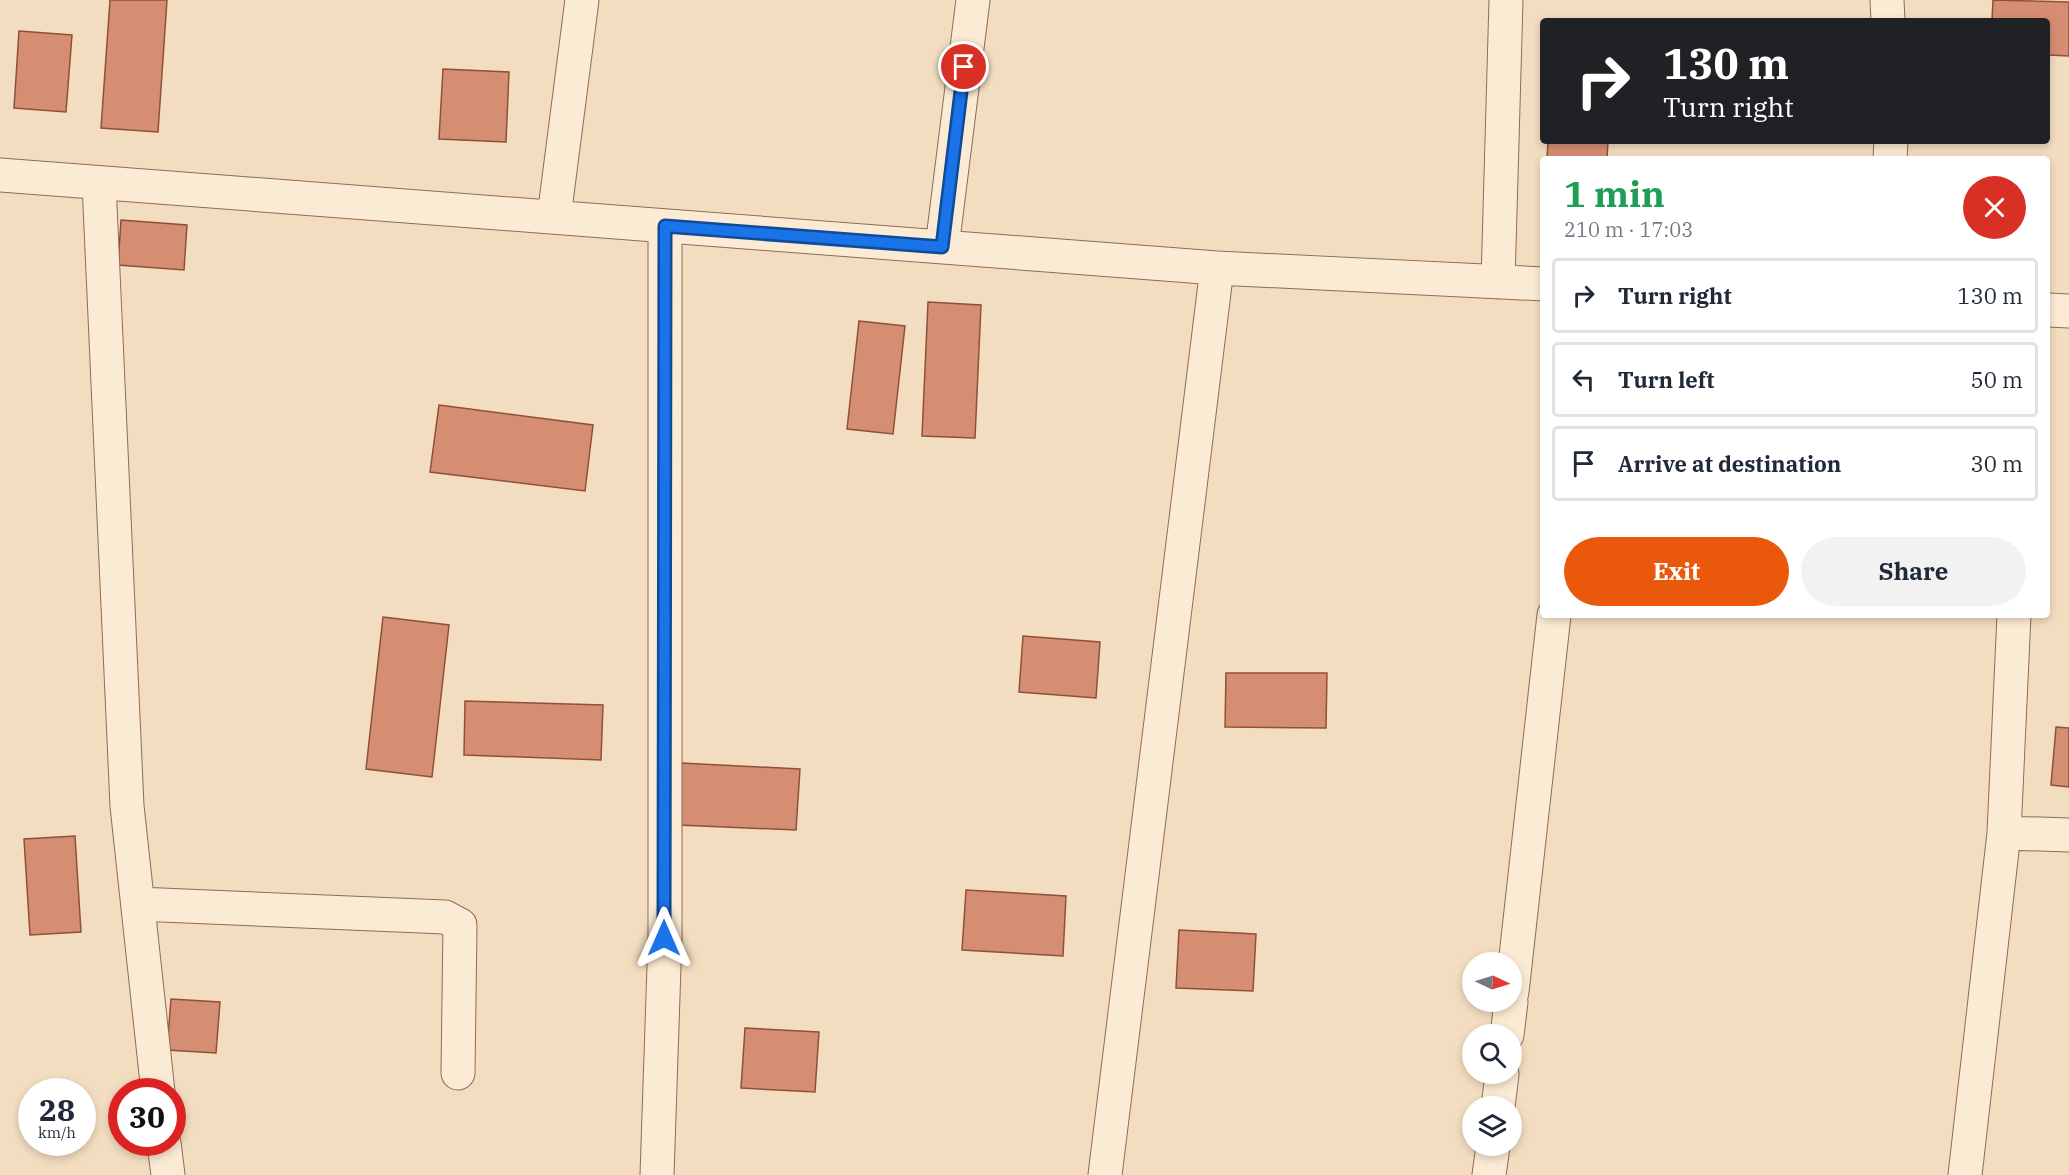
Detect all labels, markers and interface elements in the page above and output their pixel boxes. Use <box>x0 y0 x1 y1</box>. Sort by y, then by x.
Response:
text: 130 m <box>1663 36 1789 91</box>
pin <box>938 41 989 92</box>
icon: right <box>1564 42 1642 120</box>
icon: arrive <box>947 50 980 83</box>
text: Turn right <box>1663 89 1794 124</box>
text: 1 min <box>1564 170 1665 217</box>
button: close <box>1963 176 2026 239</box>
text: 210 m · 17:03 <box>1564 216 1693 243</box>
icon: right <box>1567 279 1600 312</box>
text: Turn right <box>1618 281 1732 310</box>
text: 130 m <box>1957 281 2023 310</box>
icon: left <box>1567 363 1600 396</box>
text: Turn left <box>1618 365 1714 394</box>
text: 50 m <box>1971 365 2023 394</box>
icon: arrive <box>1567 447 1600 480</box>
text: Arrive at destination <box>1618 449 1841 478</box>
text: 30 m <box>1971 449 2023 478</box>
button: Exit <box>1564 537 1789 606</box>
button: Share <box>1801 537 2026 606</box>
position arrow <box>632 906 696 970</box>
north arrow <box>1462 952 1522 1012</box>
map controls <box>1462 952 1522 1156</box>
button: search <box>1462 1024 1522 1084</box>
speed limit sign: 30 <box>108 1078 186 1156</box>
text: 28 <box>39 1090 75 1129</box>
button: layers <box>1462 1096 1522 1156</box>
text: km/h <box>38 1123 76 1142</box>

